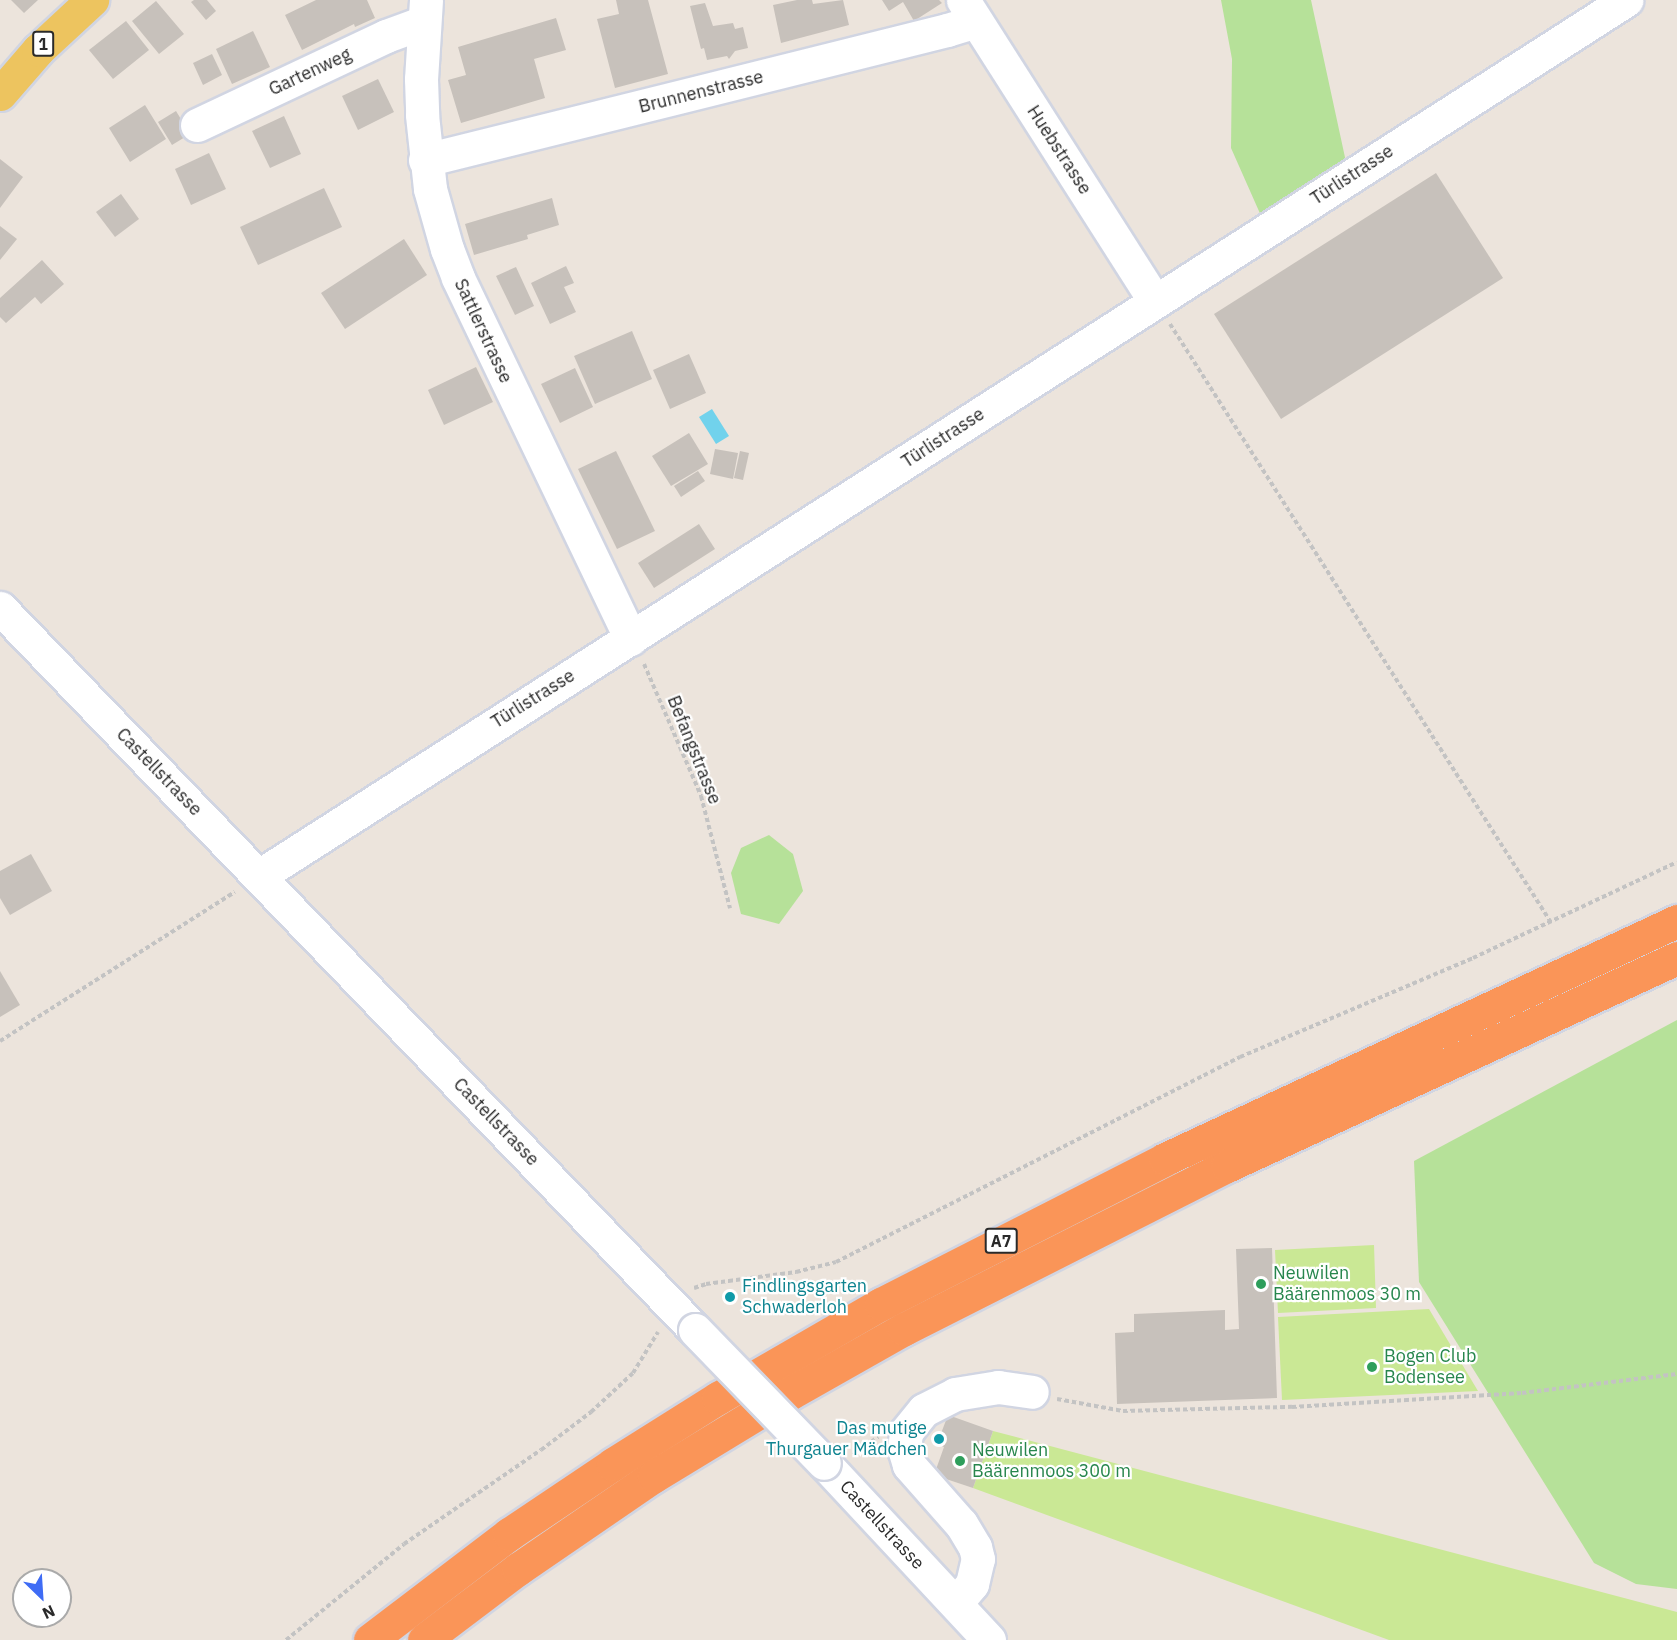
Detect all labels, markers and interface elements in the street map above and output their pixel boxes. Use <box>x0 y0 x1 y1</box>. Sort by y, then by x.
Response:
road number: 1 <box>31 31 55 57</box>
street label: Gartenweg <box>265 44 355 100</box>
street label: Brunnenstrasse <box>637 66 765 118</box>
street label: Huebstrasse <box>1022 101 1096 199</box>
street label: Türlistrasse <box>1307 140 1397 210</box>
street label: Sattlerstrasse <box>449 276 517 386</box>
street label: Türlistrasse <box>898 403 988 473</box>
street label: Türlistrasse <box>487 665 579 733</box>
street label: Befangstrasse <box>662 693 726 807</box>
street label: Castellstrasse <box>112 724 206 820</box>
street label: Castellstrasse <box>449 1074 543 1170</box>
road number: A7 <box>984 1228 1018 1254</box>
place label: Neuwilen Bäärenmoos 30 m <box>1273 1263 1421 1306</box>
place label: Findlingsgarten Schwaderloh <box>742 1276 867 1318</box>
marker: Neuwilen Bäärenmoos 30 m <box>1254 1277 1268 1291</box>
marker: Findlingsgarten Schwaderloh <box>723 1290 737 1304</box>
place label: Bogen Club Bodensee <box>1384 1346 1476 1388</box>
marker: Bogen Club Bodensee <box>1365 1360 1379 1374</box>
place label: Das mutige Thurgauer Mädchen <box>766 1418 927 1460</box>
marker: Das mutige Thurgauer Mädchen <box>932 1432 946 1446</box>
place label: Neuwilen Bäärenmoos 300 m <box>972 1440 1131 1482</box>
marker: Neuwilen Bäärenmoos 300 m <box>953 1454 967 1468</box>
street label: Castellstrasse <box>835 1476 929 1574</box>
north arrow <box>12 1568 72 1628</box>
text: N <box>39 1601 58 1624</box>

